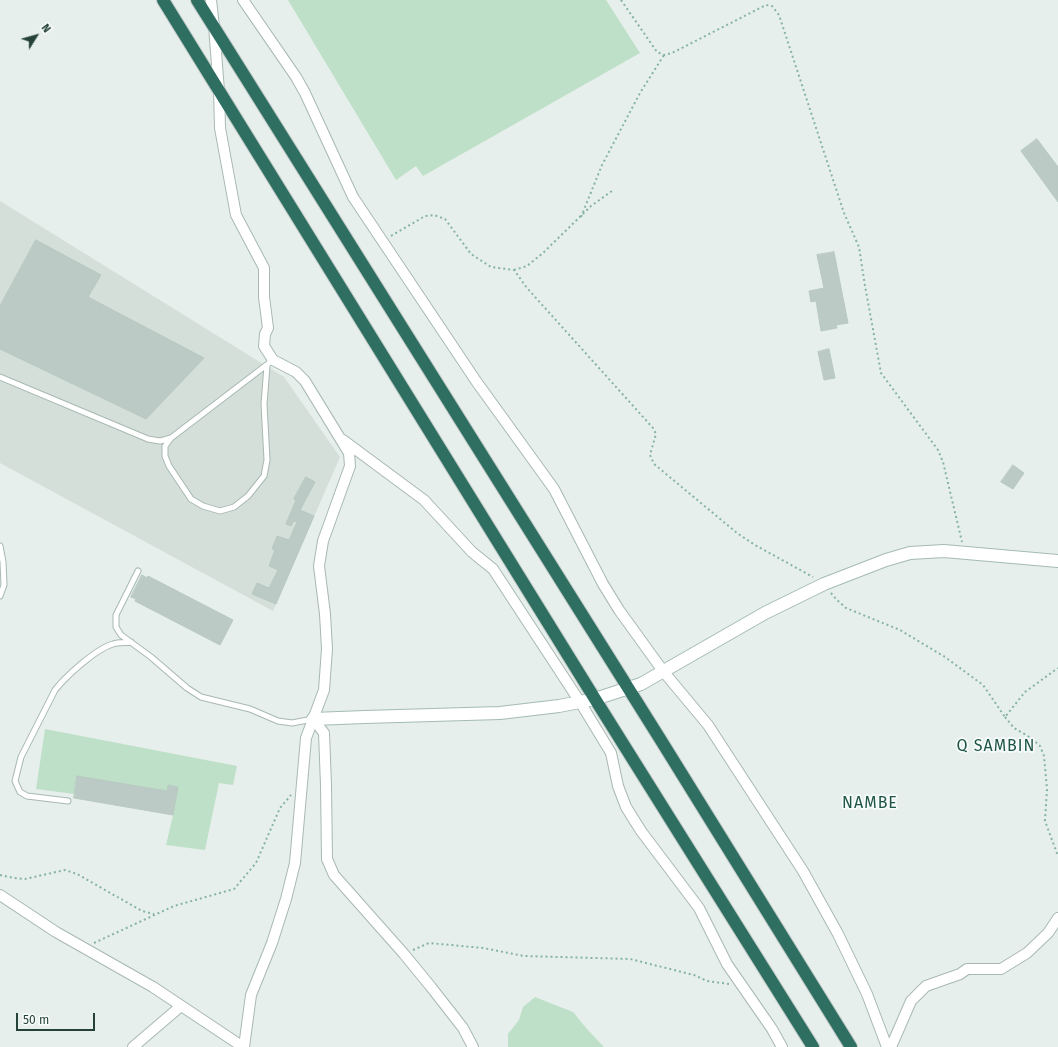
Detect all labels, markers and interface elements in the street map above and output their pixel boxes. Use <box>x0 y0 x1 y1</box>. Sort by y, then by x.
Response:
north arrow <box>16 16 56 56</box>
text: N <box>39 22 53 35</box>
district label: Q SAMBIN <box>957 737 1035 757</box>
district label: NAMBE <box>842 794 898 814</box>
scale bar <box>18 1005 97 1031</box>
text: 50 m <box>23 1013 49 1027</box>

